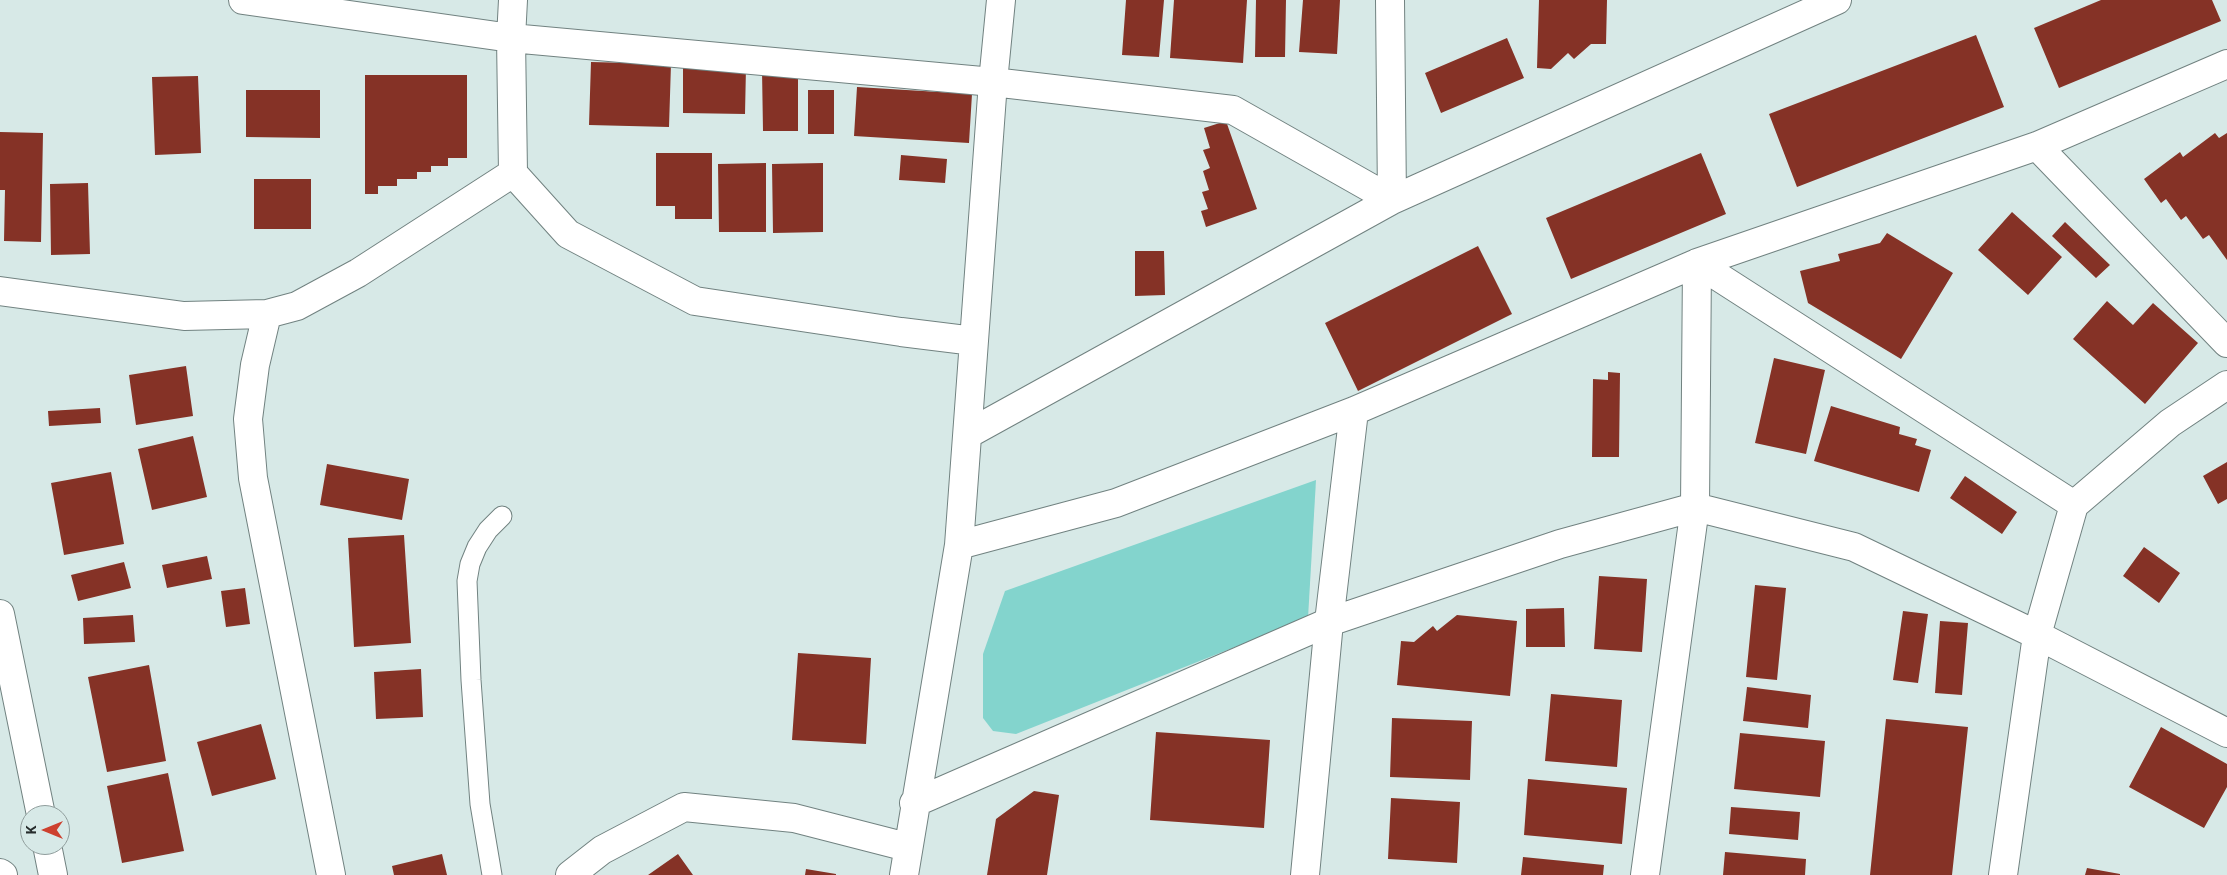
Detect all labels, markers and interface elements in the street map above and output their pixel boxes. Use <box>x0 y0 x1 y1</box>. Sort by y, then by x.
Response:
north arrow <box>20 805 70 855</box>
text: K <box>21 825 40 835</box>

